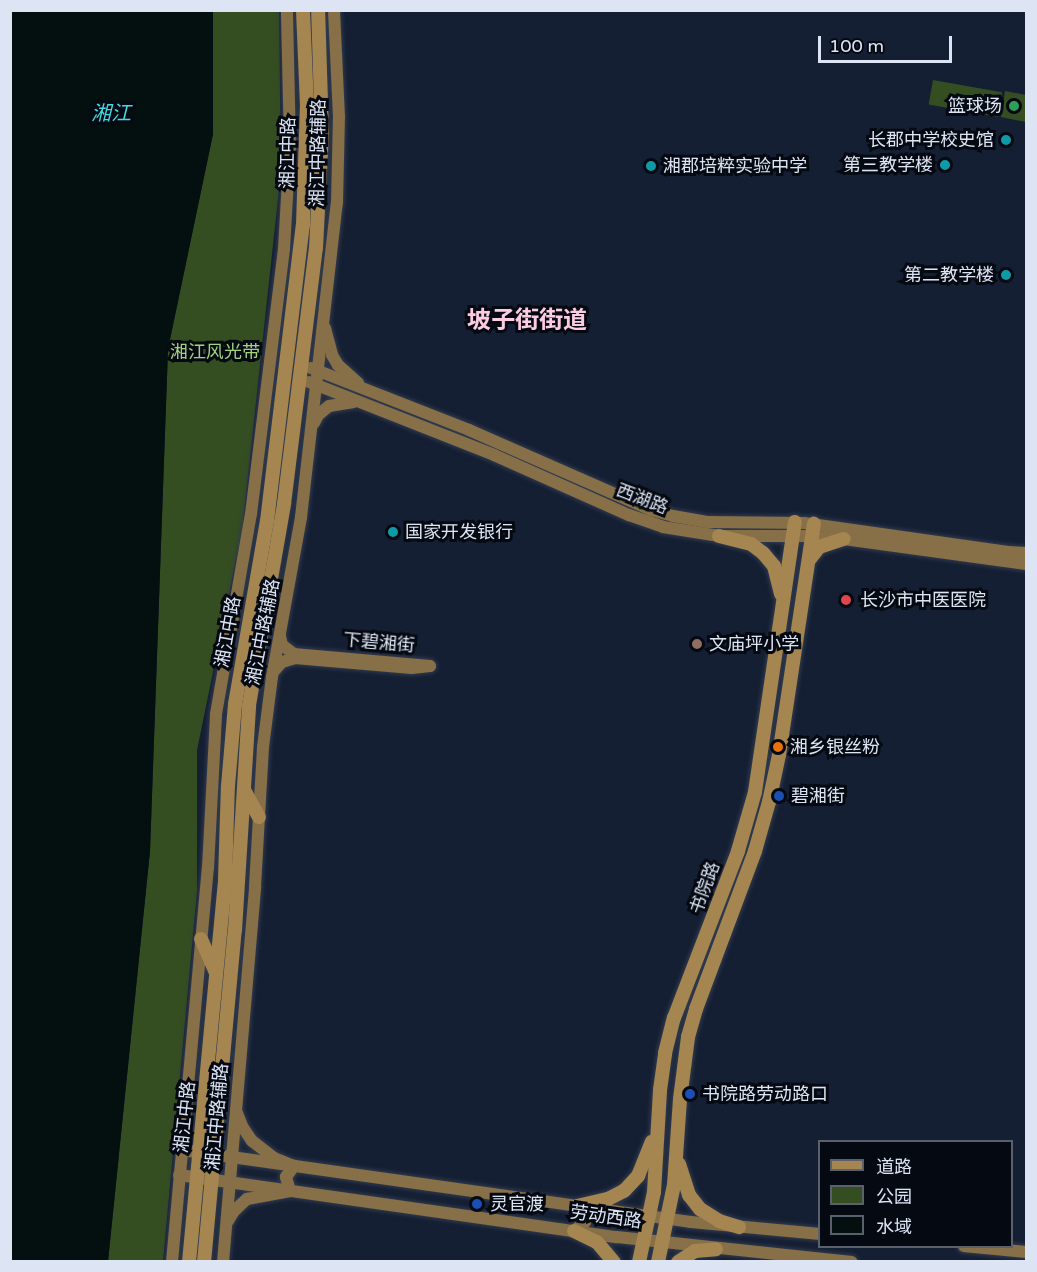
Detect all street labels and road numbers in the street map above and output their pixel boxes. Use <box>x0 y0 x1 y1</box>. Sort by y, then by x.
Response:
street label: 湘江中路辅路 <box>306 99 330 207</box>
street label: 湘江中路 <box>277 117 299 189</box>
street label: 西湖路 <box>613 479 671 519</box>
street label: 湘江中路辅路 <box>242 577 284 687</box>
street label: 湘江中路 <box>211 595 245 669</box>
street label: 下碧湘街 <box>342 629 416 657</box>
street label: 书院路 <box>686 859 724 917</box>
street label: 湘江中路辅路 <box>202 1062 232 1172</box>
street label: 湘江中路 <box>170 1080 200 1154</box>
street label: 劳动西路 <box>569 1201 643 1233</box>

